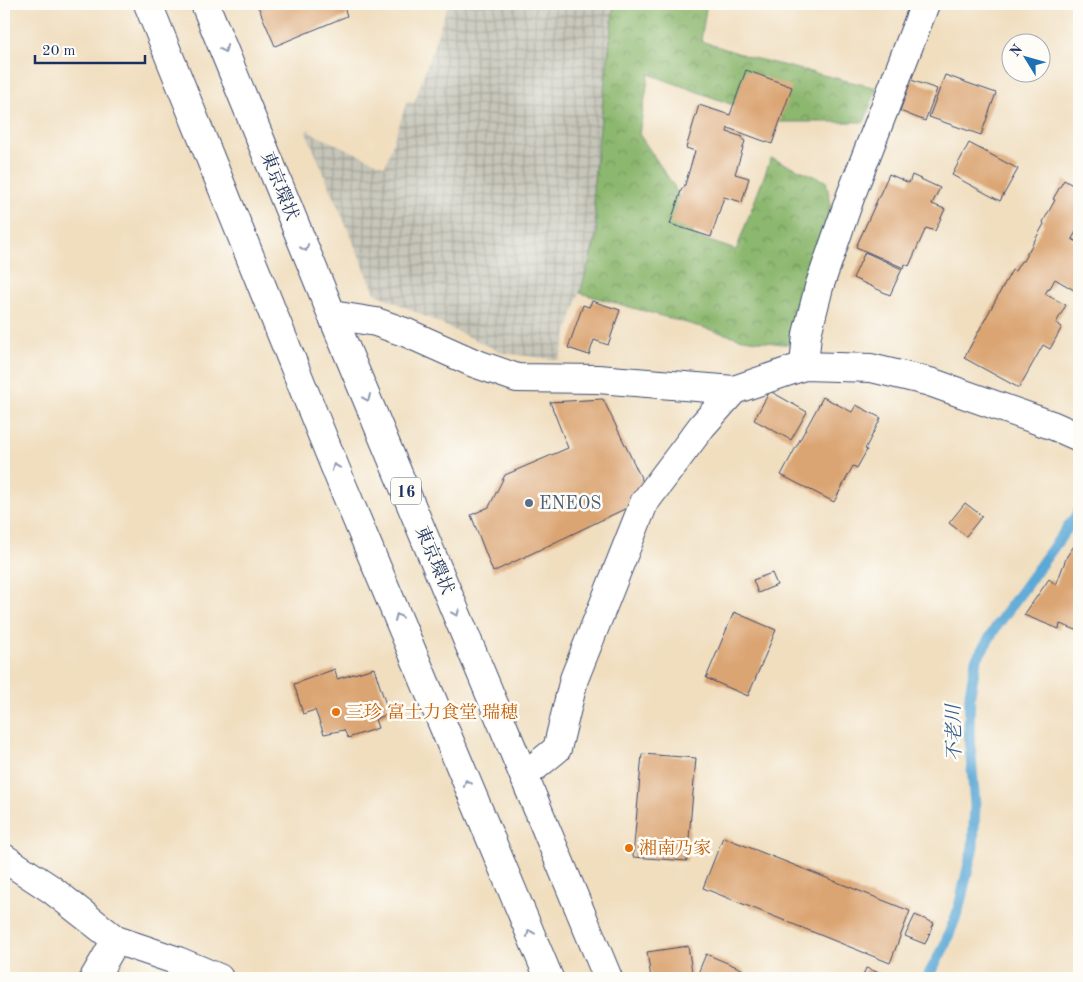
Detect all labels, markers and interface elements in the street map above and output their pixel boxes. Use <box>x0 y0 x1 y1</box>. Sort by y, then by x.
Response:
scale bar <box>35 32 145 64</box>
north arrow <box>1000 32 1050 82</box>
text: N <box>1008 42 1025 59</box>
text: 20 m <box>42 44 76 59</box>
one-way arrow <box>217 44 228 53</box>
street label: 東京環状 <box>257 149 303 223</box>
one-way arrow <box>299 243 309 252</box>
one-way arrow <box>361 393 371 402</box>
one-way arrow <box>331 464 341 472</box>
road number: 16 <box>391 478 421 504</box>
place label: ENEOS <box>539 495 601 513</box>
marker: ENEOS <box>523 497 535 509</box>
street label: 東京環状 <box>412 523 458 597</box>
one-way arrow <box>450 608 461 617</box>
one-way arrow <box>394 613 404 622</box>
place label: 三珍 富士力食堂 瑞穂 <box>346 702 518 722</box>
water label: 不老川 <box>943 702 965 762</box>
marker: 三珍 富士力食堂 瑞穂 <box>330 706 342 718</box>
one-way arrow <box>463 779 474 788</box>
place label: 湘南乃家 <box>639 838 711 858</box>
marker: 湘南乃家 <box>623 842 635 854</box>
one-way arrow <box>526 929 537 938</box>

